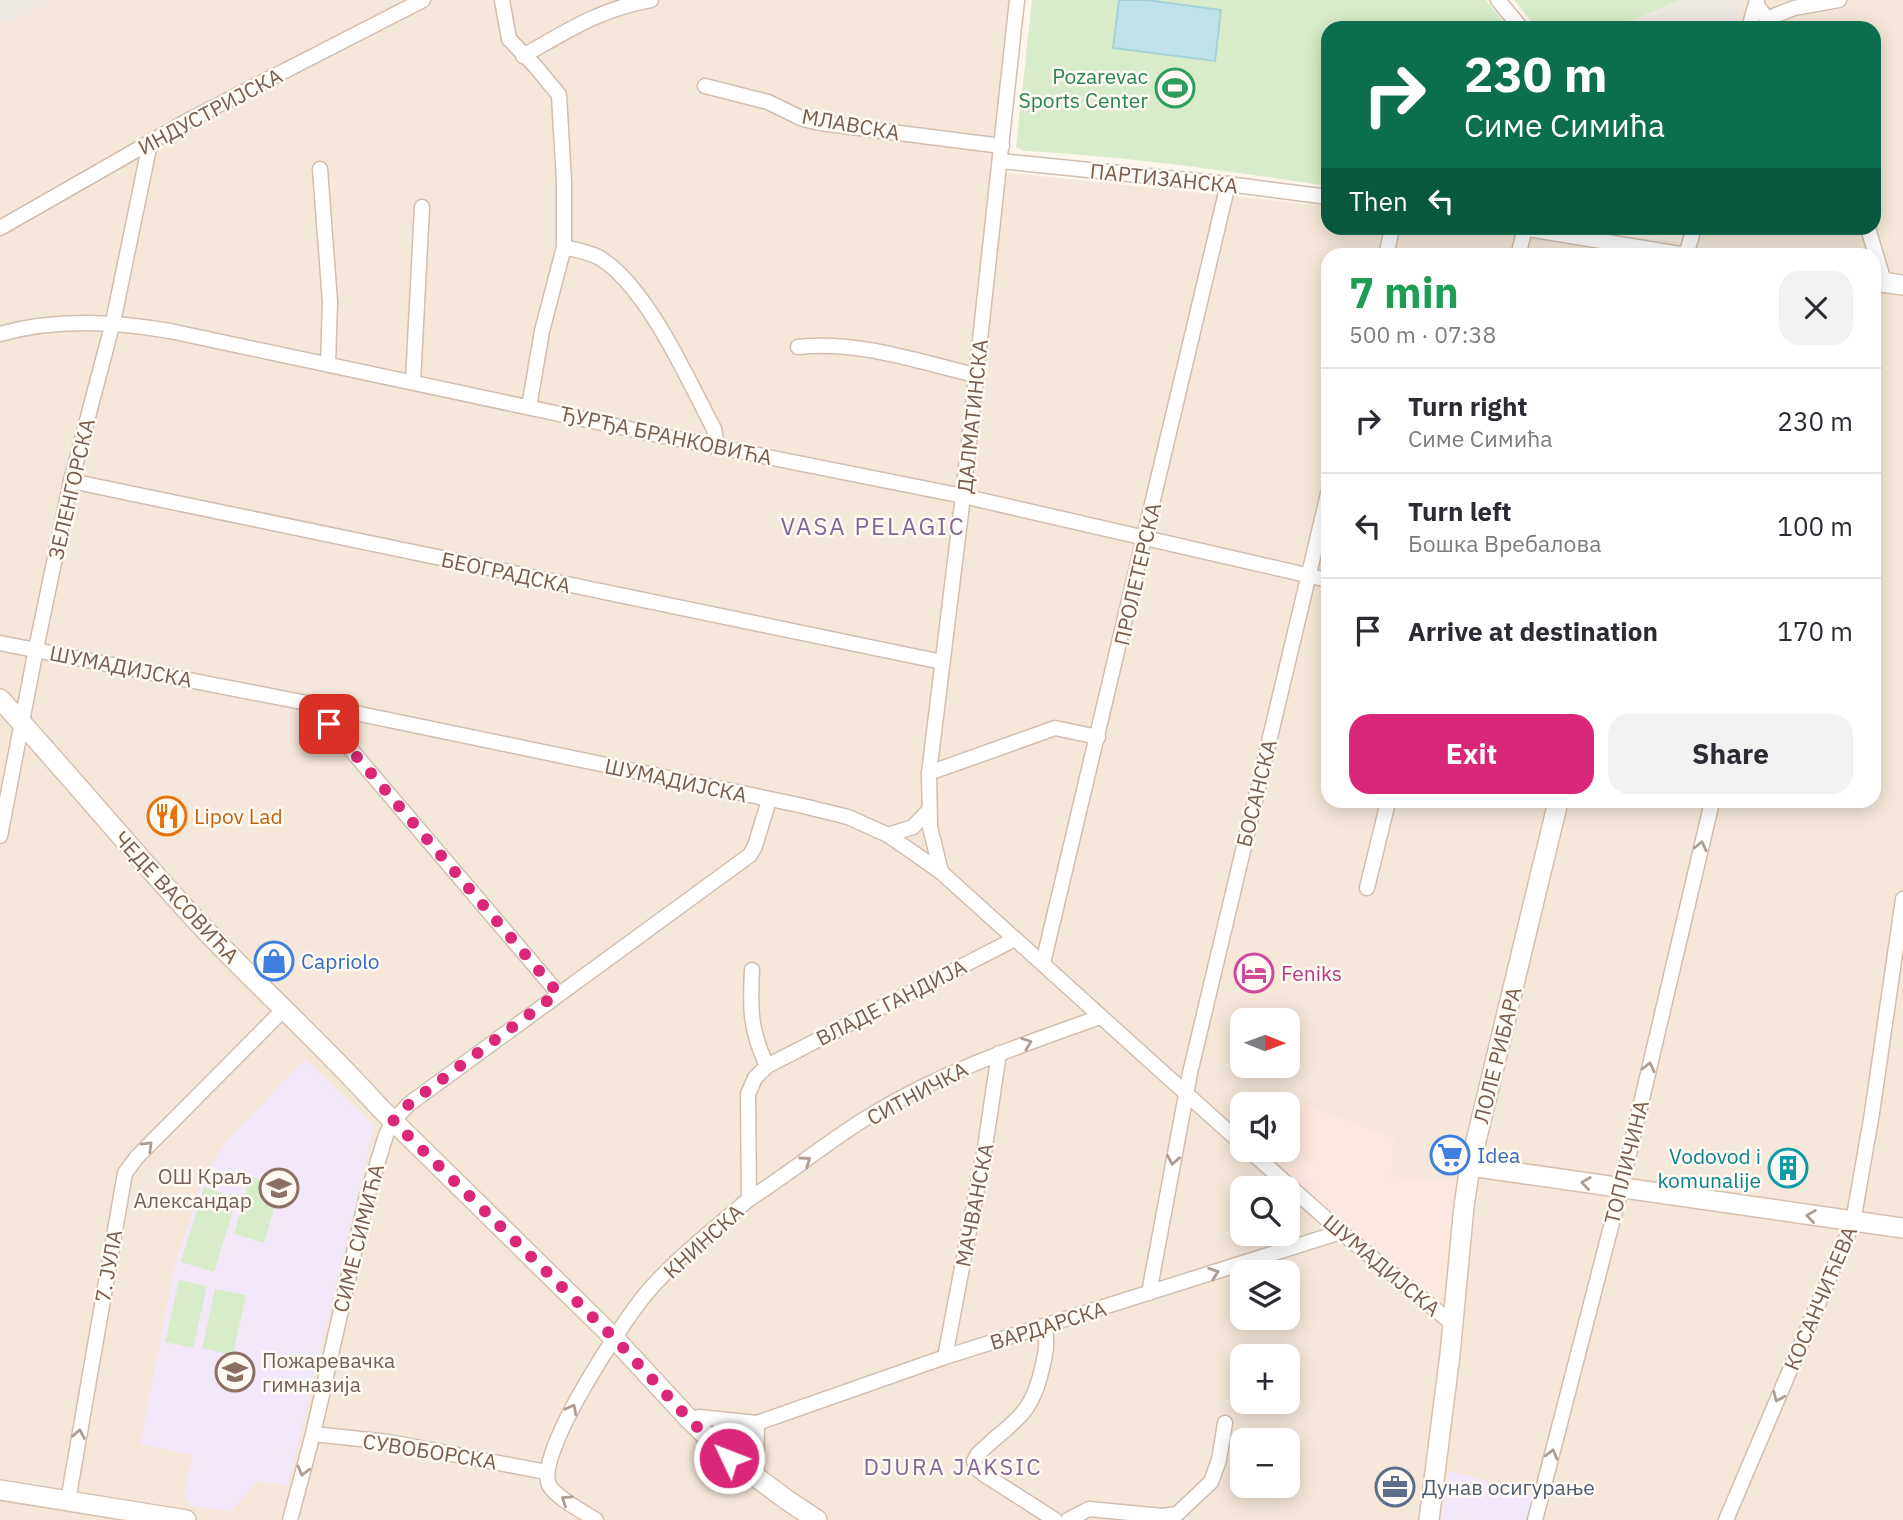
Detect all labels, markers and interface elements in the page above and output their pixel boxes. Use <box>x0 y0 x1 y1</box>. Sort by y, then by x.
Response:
text: 230 m <box>1464 42 1608 105</box>
icon: right <box>1349 49 1440 140</box>
street label: ИНДУСТРИЈСКА <box>133 61 287 161</box>
place label: Pozarevac Sports Center <box>1018 62 1148 114</box>
sports icon: Pozarevac Sports Center <box>1154 67 1196 109</box>
street label: МЛАВСКА <box>800 102 902 146</box>
text: Симе Симића <box>1464 104 1665 146</box>
street label: ПАРТИЗАНСКА <box>1089 156 1239 200</box>
icon: left <box>1422 182 1460 220</box>
text: Then <box>1349 184 1408 218</box>
text: 7 min <box>1349 265 1459 320</box>
button: close <box>1779 271 1853 345</box>
text: 500 m · 07:38 <box>1349 319 1496 349</box>
street label: ДАЛМАТИНСКА <box>950 338 994 494</box>
text: Turn right <box>1408 389 1527 423</box>
street label: ЂУРЂА БРАНКОВИЋА <box>557 399 775 471</box>
icon: right <box>1349 402 1387 440</box>
text: 230 m <box>1777 404 1853 438</box>
street label: ЗЕЛЕНГОРСКА <box>41 416 101 562</box>
text: Симе Симића <box>1408 423 1553 453</box>
text: Turn left <box>1408 494 1511 528</box>
street label: ПРОЛЕТЕРСКА <box>1107 500 1167 648</box>
icon: left <box>1349 507 1387 545</box>
text: 100 m <box>1777 509 1853 543</box>
district label: VASA PELAGIC <box>780 510 966 542</box>
text: Бошка Вребалова <box>1408 528 1601 558</box>
street label: БЕОГРАДСКА <box>439 545 573 599</box>
icon: arrive <box>1349 612 1387 650</box>
text: Arrive at destination <box>1408 614 1658 648</box>
text: 170 m <box>1777 614 1853 648</box>
street label: ШУМАДИЈСКА <box>47 638 195 694</box>
pin <box>299 694 359 754</box>
icon: arrive <box>310 705 348 743</box>
button: Exit <box>1349 714 1594 794</box>
button: Share <box>1608 714 1853 794</box>
street label: БОСАНСКА <box>1229 736 1283 850</box>
street label: ШУМАДИЈСКА <box>602 751 750 809</box>
restaurant icon: Lipov Lad <box>146 795 188 837</box>
place label: Lipov Lad <box>194 802 283 830</box>
street label: ЧЕДЕ ВАСОВИЋА <box>108 825 246 969</box>
one-way arrow <box>1693 840 1707 852</box>
shop icon: Capriolo <box>253 940 295 982</box>
place label: Capriolo <box>301 947 380 975</box>
street label: ВЛАДЕ ГАНДИЈА <box>811 952 971 1052</box>
hotel icon: Feniks <box>1233 952 1275 994</box>
place label: Feniks <box>1281 959 1342 987</box>
street label: ЛОЛЕ РИБАРА <box>1467 984 1527 1126</box>
north arrow <box>1230 1008 1300 1078</box>
map controls <box>1230 1008 1300 1498</box>
one-way arrow <box>1020 1038 1032 1052</box>
street label: СИТНИЧКА <box>862 1055 972 1131</box>
one-way arrow <box>1641 1061 1655 1073</box>
button: sound <box>1230 1092 1300 1162</box>
street label: ТОПЛИЧИНА <box>1597 1097 1655 1227</box>
supermarket icon: Idea <box>1429 1134 1471 1176</box>
one-way arrow <box>139 1141 152 1154</box>
street label: МАЧВАНСКА <box>948 1141 1000 1269</box>
place label: Idea <box>1477 1141 1520 1169</box>
place label: Vodovod i komunalije <box>1657 1142 1761 1194</box>
building icon: Vodovod i komunalije <box>1767 1147 1809 1189</box>
one-way arrow <box>1166 1154 1181 1166</box>
one-way arrow <box>798 1157 811 1169</box>
street label: СИМЕ СИМИЋА <box>326 1161 390 1315</box>
place label: ОШ Краљ Александар <box>134 1162 252 1214</box>
school or university icon: ОШ Краљ Александар <box>258 1167 300 1209</box>
button: search <box>1230 1176 1300 1246</box>
one-way arrow <box>1580 1176 1592 1191</box>
street label: КНИНСКА <box>657 1198 749 1284</box>
street label: ШУМАДИЈСКА <box>1318 1208 1446 1322</box>
one-way arrow <box>1805 1208 1817 1223</box>
street label: КОСАНЧИЋЕВА <box>1777 1222 1863 1374</box>
street label: 7. ЈУЛА <box>88 1228 128 1304</box>
button: layers <box>1230 1260 1300 1330</box>
one-way arrow <box>1208 1267 1220 1281</box>
street label: ВАРДАРСКА <box>986 1294 1110 1356</box>
button: + <box>1230 1344 1300 1414</box>
place label: Пожаревачка гимназија <box>262 1346 395 1398</box>
school or university icon: Пожаревачка гимназија <box>214 1351 256 1393</box>
one-way arrow <box>1772 1390 1786 1402</box>
one-way arrow <box>564 1404 578 1416</box>
position arrow <box>692 1421 766 1495</box>
street label: СУВОБОРСКА <box>361 1427 499 1475</box>
one-way arrow <box>71 1428 86 1440</box>
button: − <box>1230 1428 1300 1498</box>
one-way arrow <box>1544 1448 1558 1460</box>
district label: DJURA JAKSIC <box>864 1451 1042 1481</box>
one-way arrow <box>297 1465 311 1477</box>
office icon: Дунав осигурање <box>1374 1466 1416 1508</box>
place label: Дунав осигурање <box>1422 1473 1595 1501</box>
one-way arrow <box>561 1496 574 1508</box>

